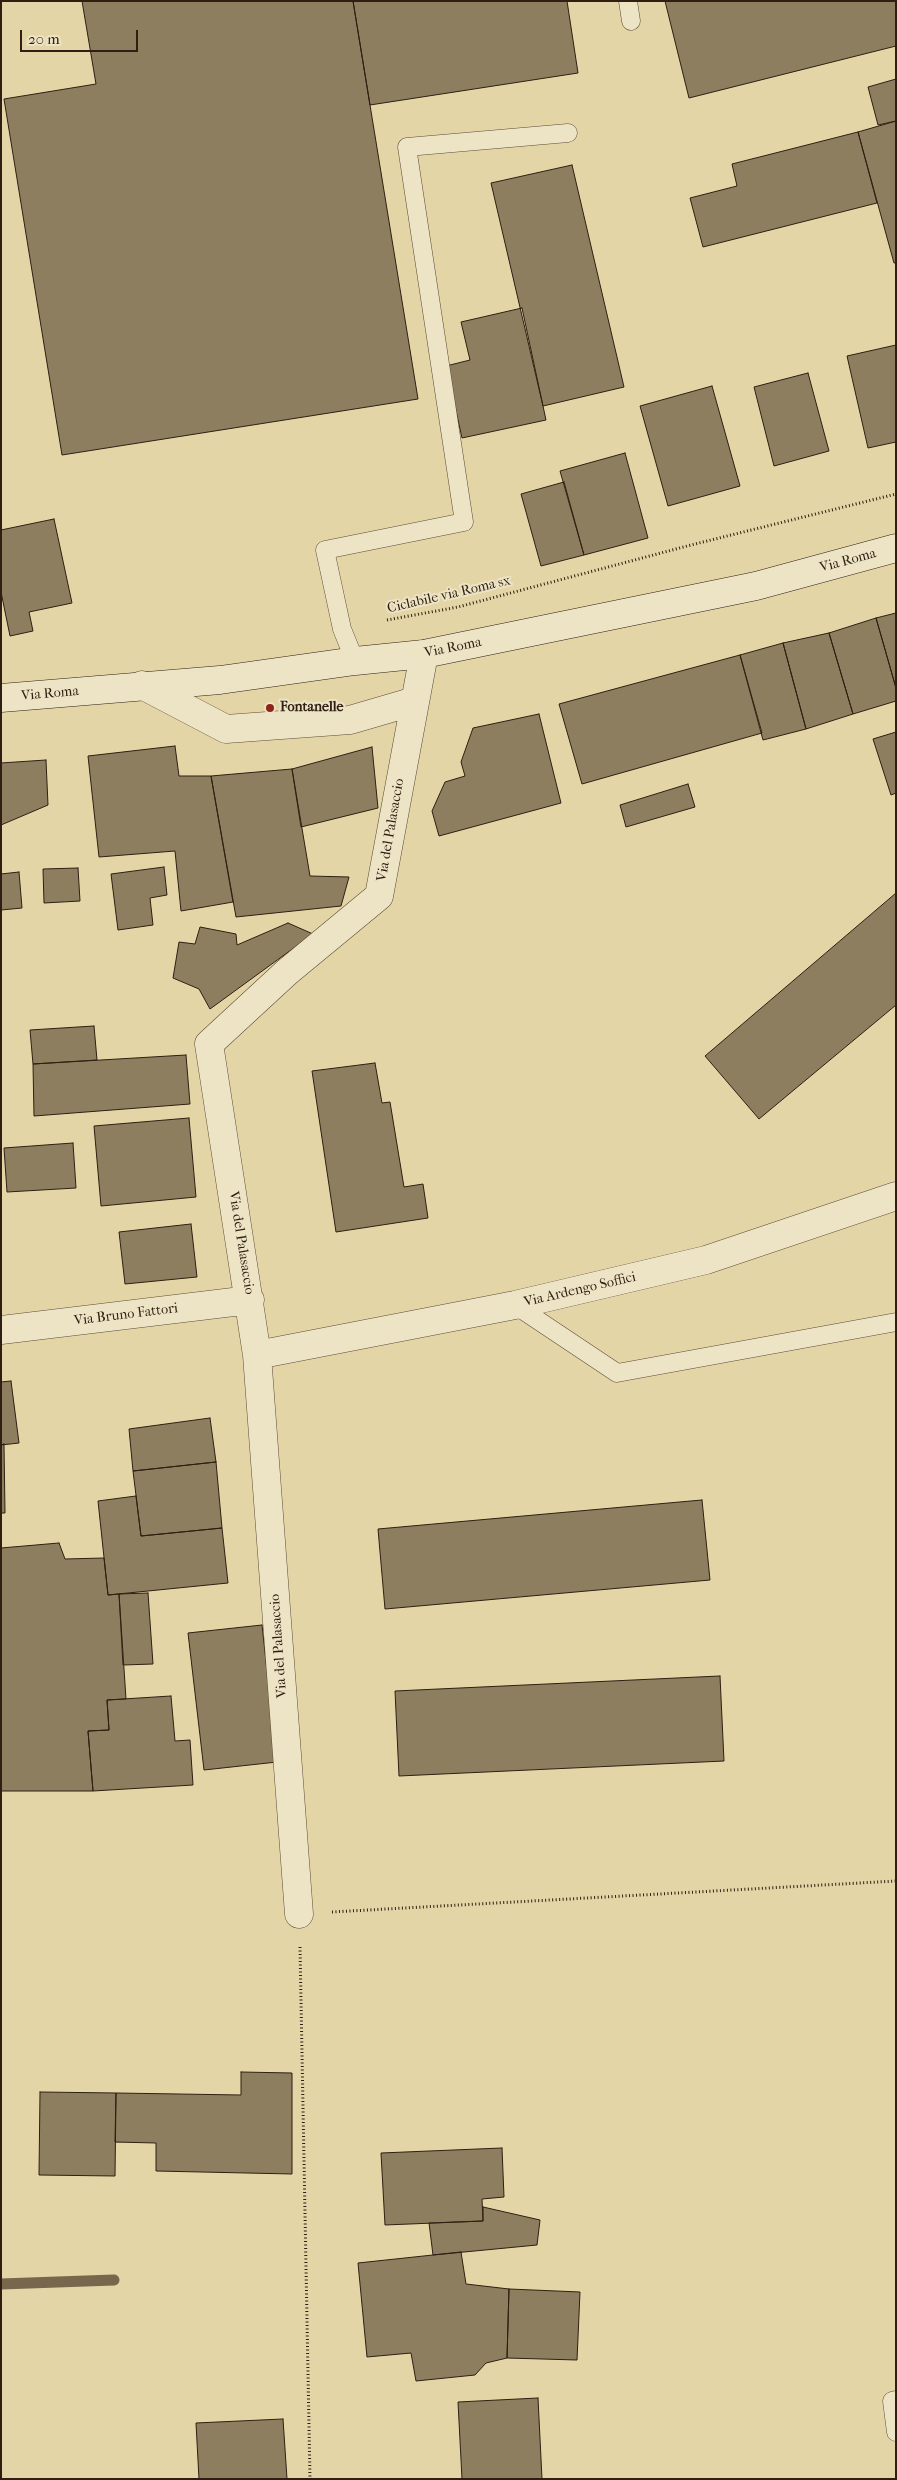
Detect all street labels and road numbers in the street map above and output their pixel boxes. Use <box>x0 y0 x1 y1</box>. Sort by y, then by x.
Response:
street label: Via Roma <box>818 545 878 577</box>
street label: Ciclabile via Roma sx <box>386 573 512 617</box>
street label: Via Roma <box>423 634 483 662</box>
street label: Via Roma <box>20 683 80 705</box>
street label: Via del Palasaccio <box>374 777 408 883</box>
street label: Via del Palasaccio <box>225 1190 257 1296</box>
street label: Via Ardengo Soffici <box>522 1269 638 1311</box>
street label: Via Bruno Fattori <box>73 1300 179 1330</box>
street label: Via del Palasaccio <box>267 1593 291 1699</box>

